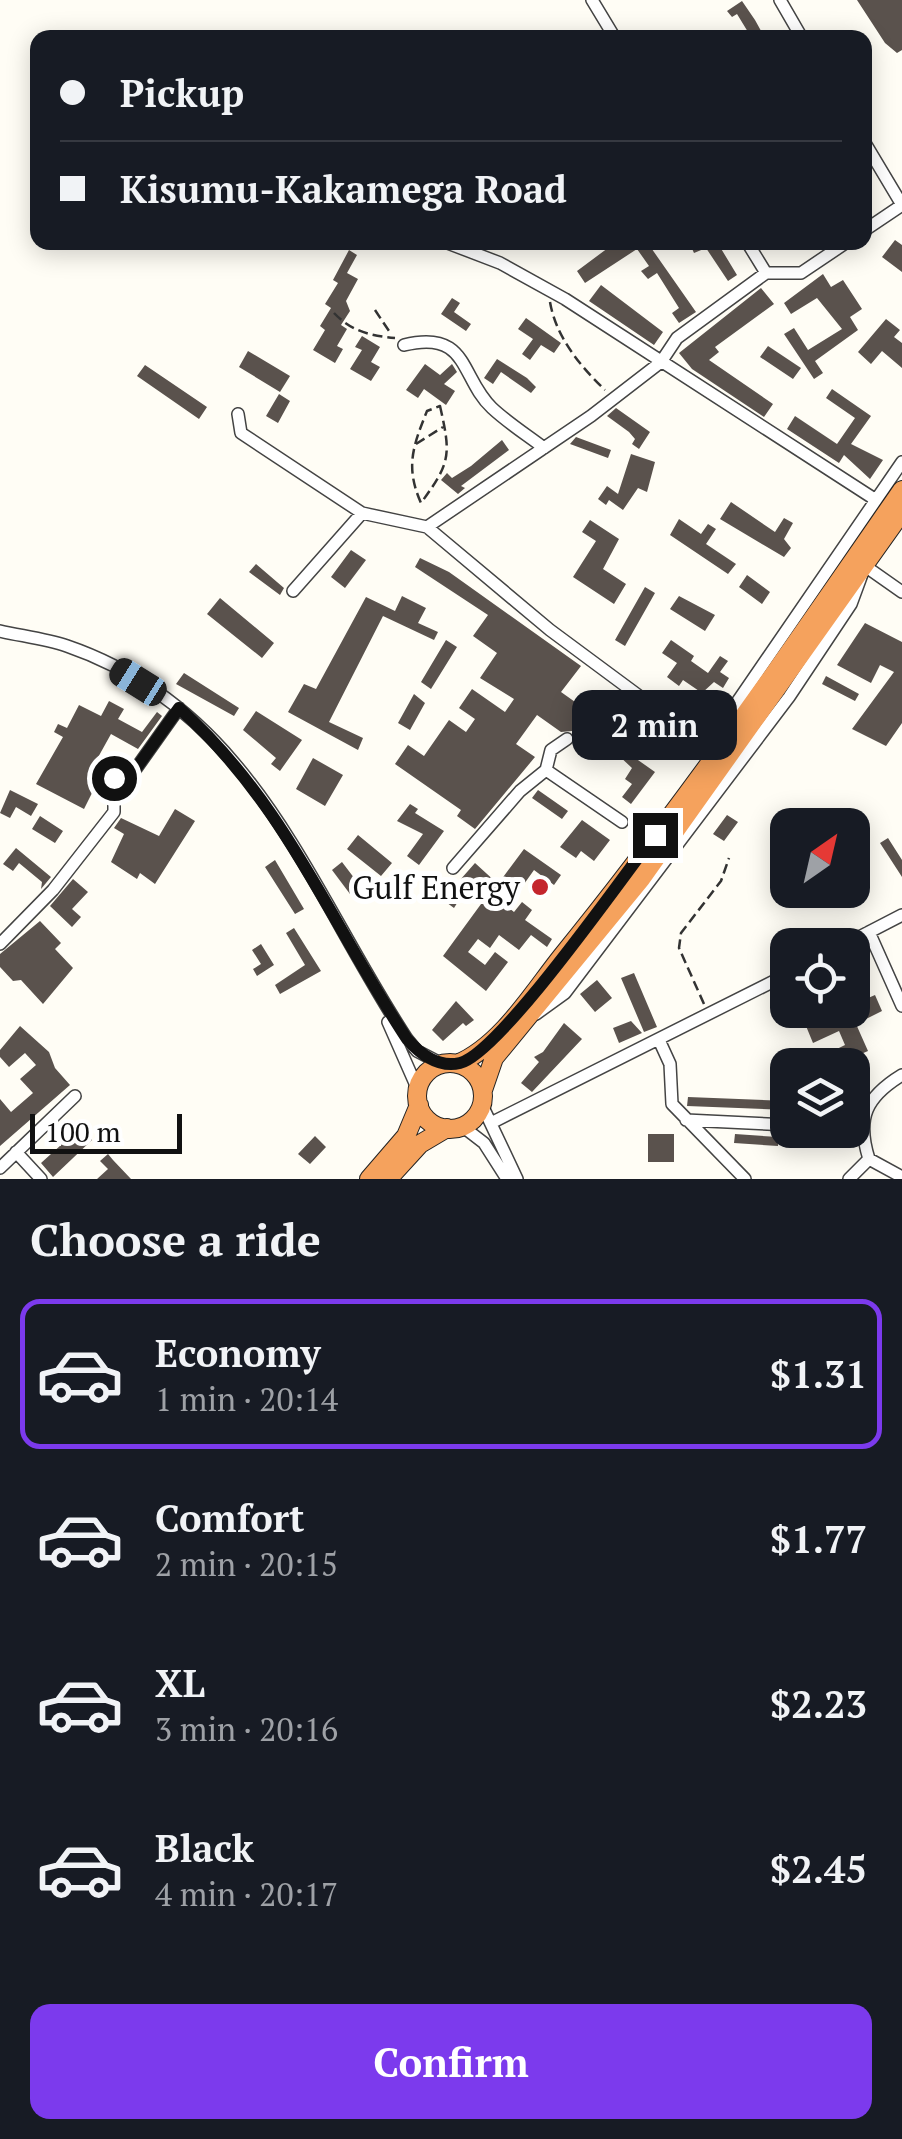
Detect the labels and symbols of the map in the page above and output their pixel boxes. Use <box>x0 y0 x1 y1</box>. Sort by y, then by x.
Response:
car <box>105 653 171 711</box>
callout: 2 min <box>572 690 738 760</box>
route start <box>92 756 137 801</box>
north arrow <box>770 808 870 908</box>
route end <box>633 813 678 858</box>
place label: Gulf Energy <box>352 866 521 908</box>
marker: Gulf Energy <box>529 876 551 898</box>
scale bar <box>30 1109 182 1154</box>

